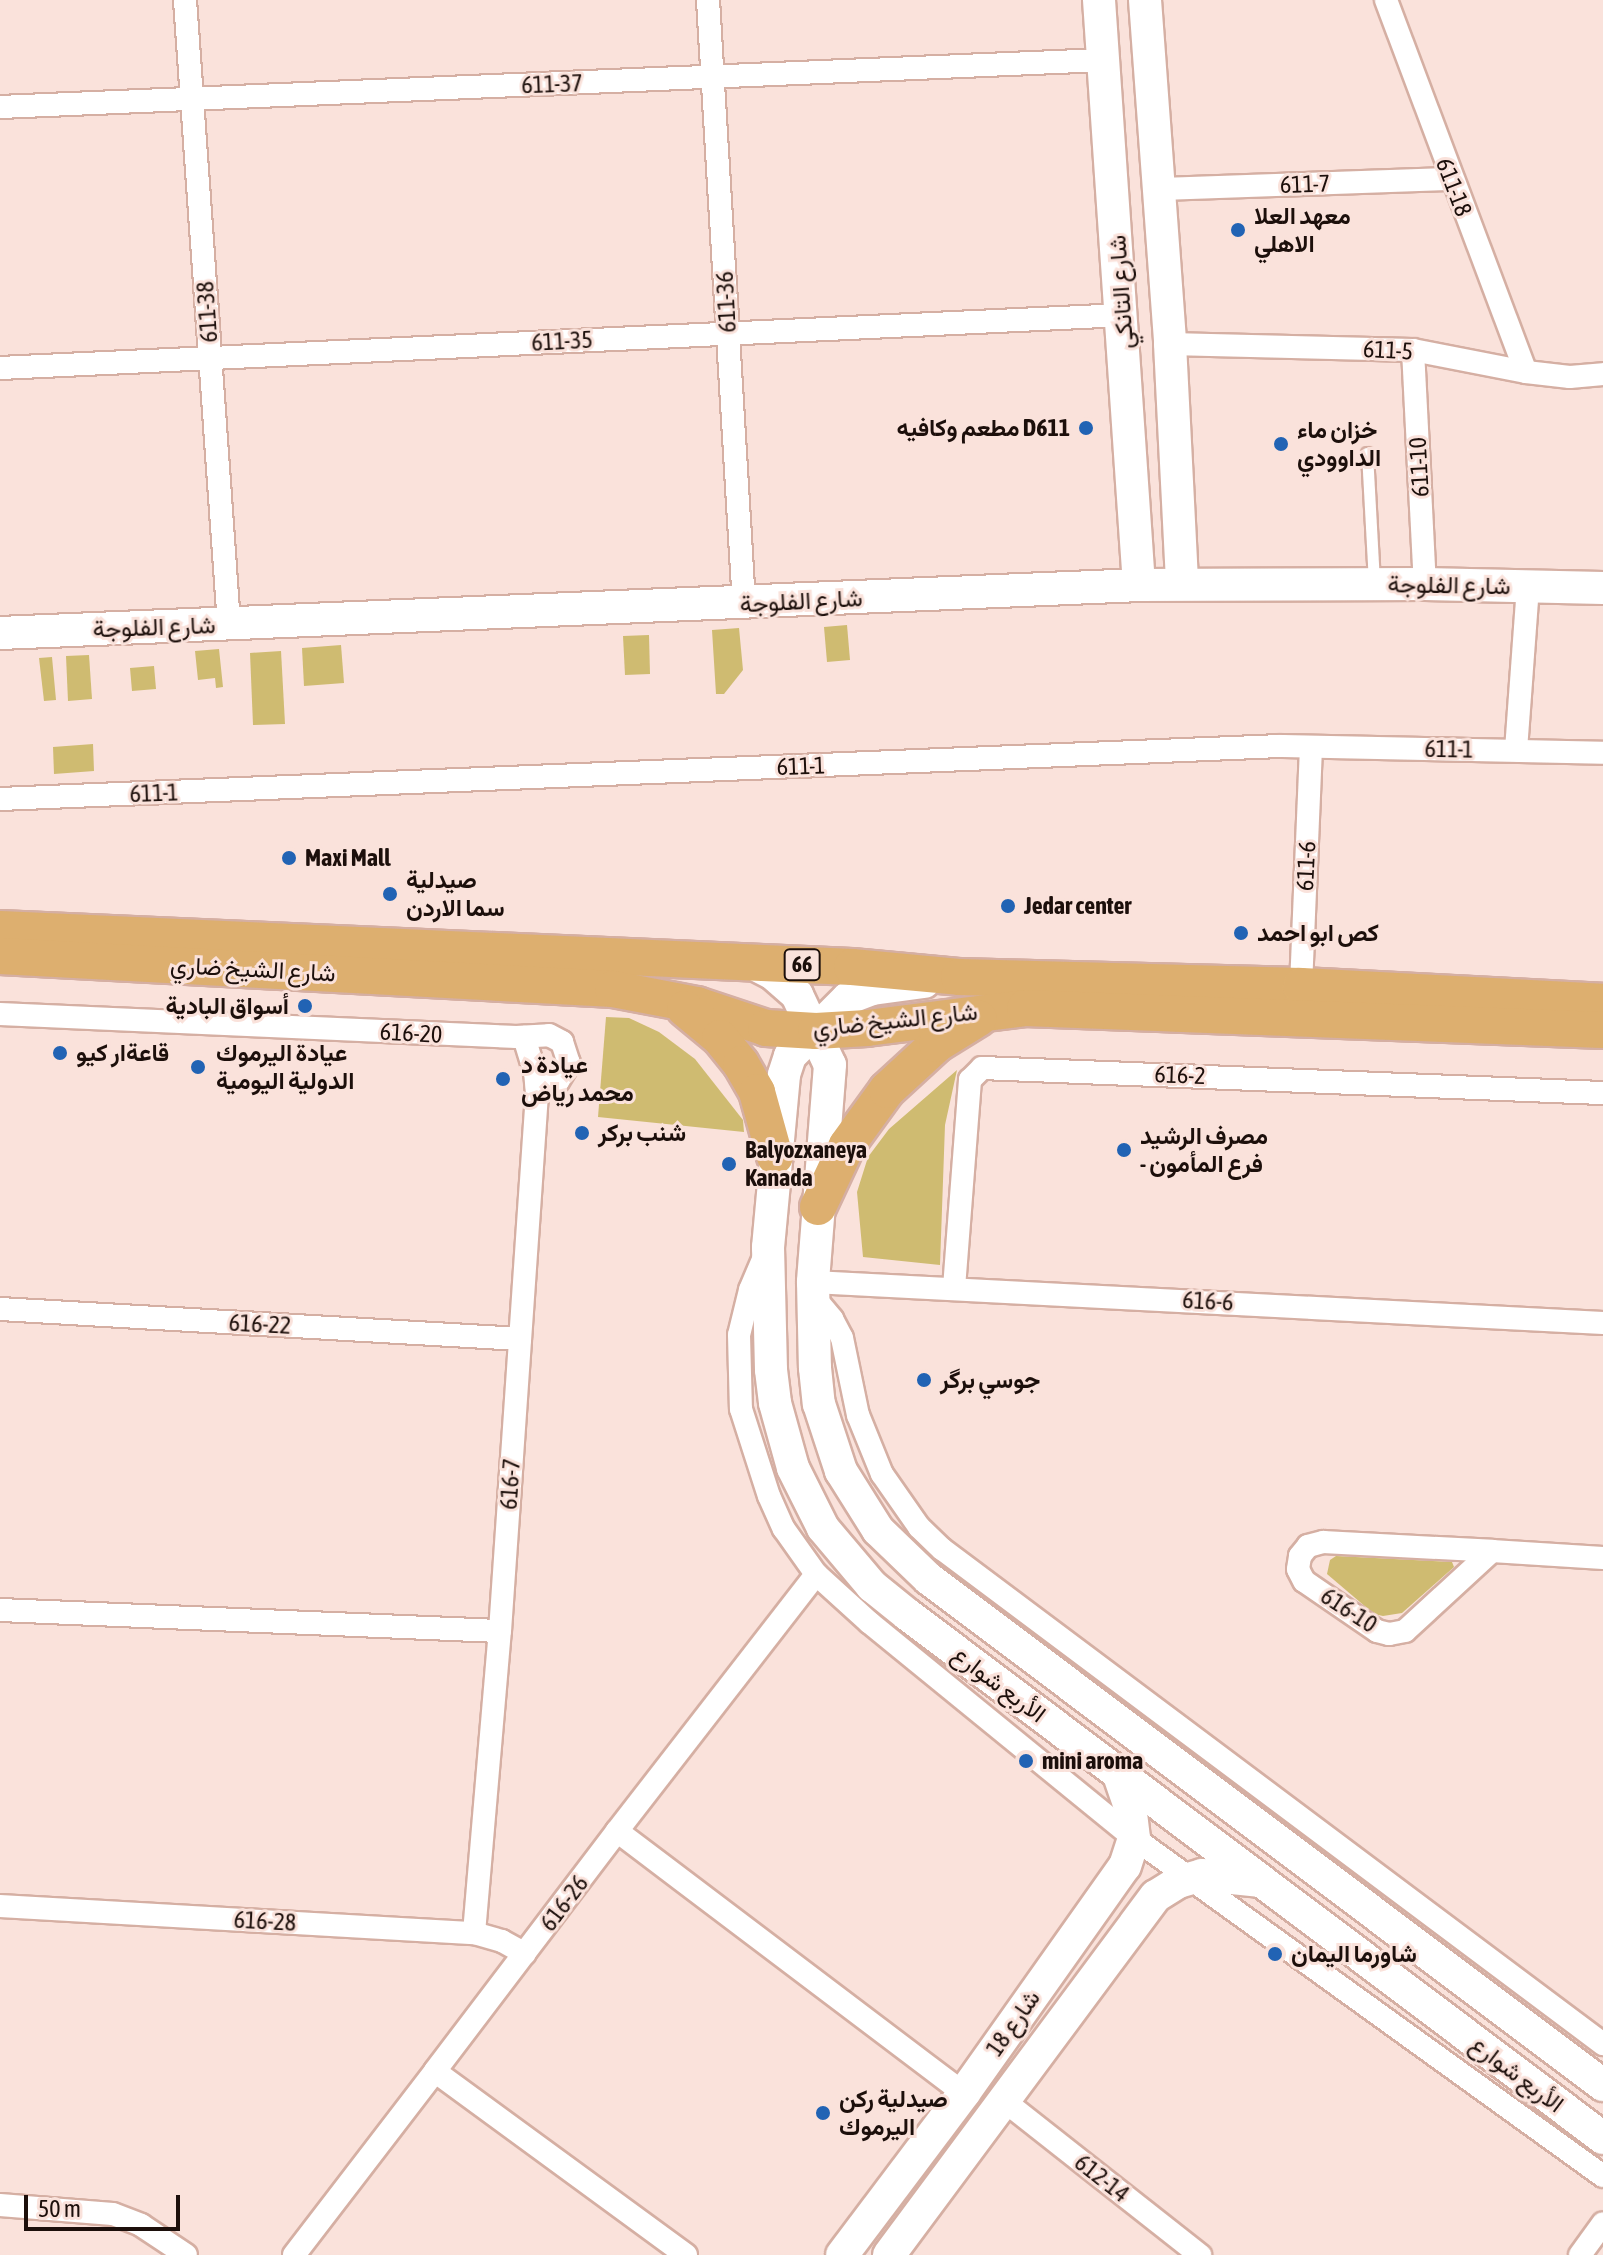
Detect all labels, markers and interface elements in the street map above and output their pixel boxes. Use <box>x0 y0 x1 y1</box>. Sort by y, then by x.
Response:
street label: 611-37 <box>521 69 583 99</box>
street label: 611-18 <box>1430 154 1478 220</box>
street label: 611-7 <box>1280 169 1330 199</box>
place label: معهد العلا الاهلي <box>1254 202 1351 258</box>
marker: معهد العلا الاهلي <box>1229 221 1247 239</box>
street label: شارع التانكي <box>1103 234 1139 350</box>
street label: 611-36 <box>710 271 742 333</box>
street label: 611-38 <box>191 280 223 344</box>
street label: 611-35 <box>531 325 593 357</box>
street label: 611-5 <box>1362 334 1414 366</box>
place label: مطعم وكافيه D611 <box>896 414 1070 442</box>
place label: خزان ماء الداوودي <box>1297 416 1381 472</box>
marker: مطعم وكافيه D611 <box>1077 419 1095 437</box>
marker: خزان ماء الداوودي <box>1272 435 1290 453</box>
street label: 611-10 <box>1403 436 1435 498</box>
street label: شارع الفلوجة <box>1387 570 1511 600</box>
street label: شارع الفلوجة <box>739 583 863 619</box>
street label: شارع الفلوجة <box>92 610 216 644</box>
street label: 611-1 <box>1424 734 1474 764</box>
street label: 611-1 <box>776 751 826 781</box>
street label: 611-1 <box>129 778 179 808</box>
street label: 611-6 <box>1290 840 1322 892</box>
place label: Maxi Mall <box>305 844 391 872</box>
marker: Maxi Mall <box>280 849 298 867</box>
place label: صيدلية سما الاردن <box>406 866 505 922</box>
marker: صيدلية سما الاردن <box>381 885 399 903</box>
place label: Jedar center <box>1024 892 1131 920</box>
marker: Jedar center <box>999 897 1017 915</box>
place label: كص ابو احمد <box>1257 919 1379 947</box>
marker: كص ابو احمد <box>1232 924 1250 942</box>
road number: 66 <box>782 947 822 983</box>
street label: شارع الشيخ ضاري <box>170 950 336 988</box>
place label: أسواق البادية <box>165 992 289 1020</box>
marker: أسواق البادية <box>296 997 314 1015</box>
street label: شارع الشيخ ضاري <box>811 997 979 1043</box>
street label: 616-20 <box>379 1017 443 1049</box>
place label: قاعةار كيو <box>76 1039 169 1067</box>
place label: عيادة اليرموك الدولية اليومية <box>216 1039 354 1095</box>
marker: قاعةار كيو <box>51 1044 69 1062</box>
place label: عيادة د محمد رياض <box>521 1051 634 1107</box>
marker: عيادة اليرموك الدولية اليومية <box>187 1056 209 1078</box>
street label: 616-2 <box>1154 1060 1206 1090</box>
marker: عيادة د محمد رياض <box>492 1068 514 1090</box>
place label: شنب بركر <box>598 1119 686 1147</box>
place label: مصرف الرشيد - فرع المأمون <box>1140 1122 1268 1178</box>
marker: شنب بركر <box>573 1124 591 1142</box>
place label: Balyozxaneya Kanada <box>745 1136 867 1192</box>
marker: مصرف الرشيد - فرع المأمون <box>1115 1141 1133 1159</box>
marker: Balyozxaneya Kanada <box>720 1155 738 1173</box>
street label: 616-6 <box>1182 1285 1234 1317</box>
street label: 616-22 <box>228 1308 292 1340</box>
place label: جوسي برگر <box>940 1366 1040 1394</box>
marker: جوسي برگر <box>915 1371 933 1389</box>
street label: 616-7 <box>494 1457 526 1511</box>
street label: 616-10 <box>1315 1581 1383 1639</box>
street label: الأربع شوارع <box>946 1639 1052 1729</box>
place label: mini aroma <box>1042 1747 1143 1775</box>
marker: mini aroma <box>1017 1752 1035 1770</box>
street label: 616-26 <box>534 1869 594 1937</box>
street label: 616-28 <box>233 1905 297 1937</box>
place label: شاورما اليمان <box>1291 1940 1417 1968</box>
marker: شاورما اليمان <box>1266 1945 1284 1963</box>
street label: شارع 18 <box>980 1984 1046 2062</box>
street label: الأربع شوارع <box>1464 2029 1570 2119</box>
place label: صيدلية ركن اليرموك <box>839 2085 948 2141</box>
marker: صيدلية ركن اليرموك <box>814 2104 832 2122</box>
street label: 612-14 <box>1069 2148 1135 2208</box>
scale bar <box>28 2179 184 2229</box>
text: 50 m <box>38 2195 81 2222</box>

